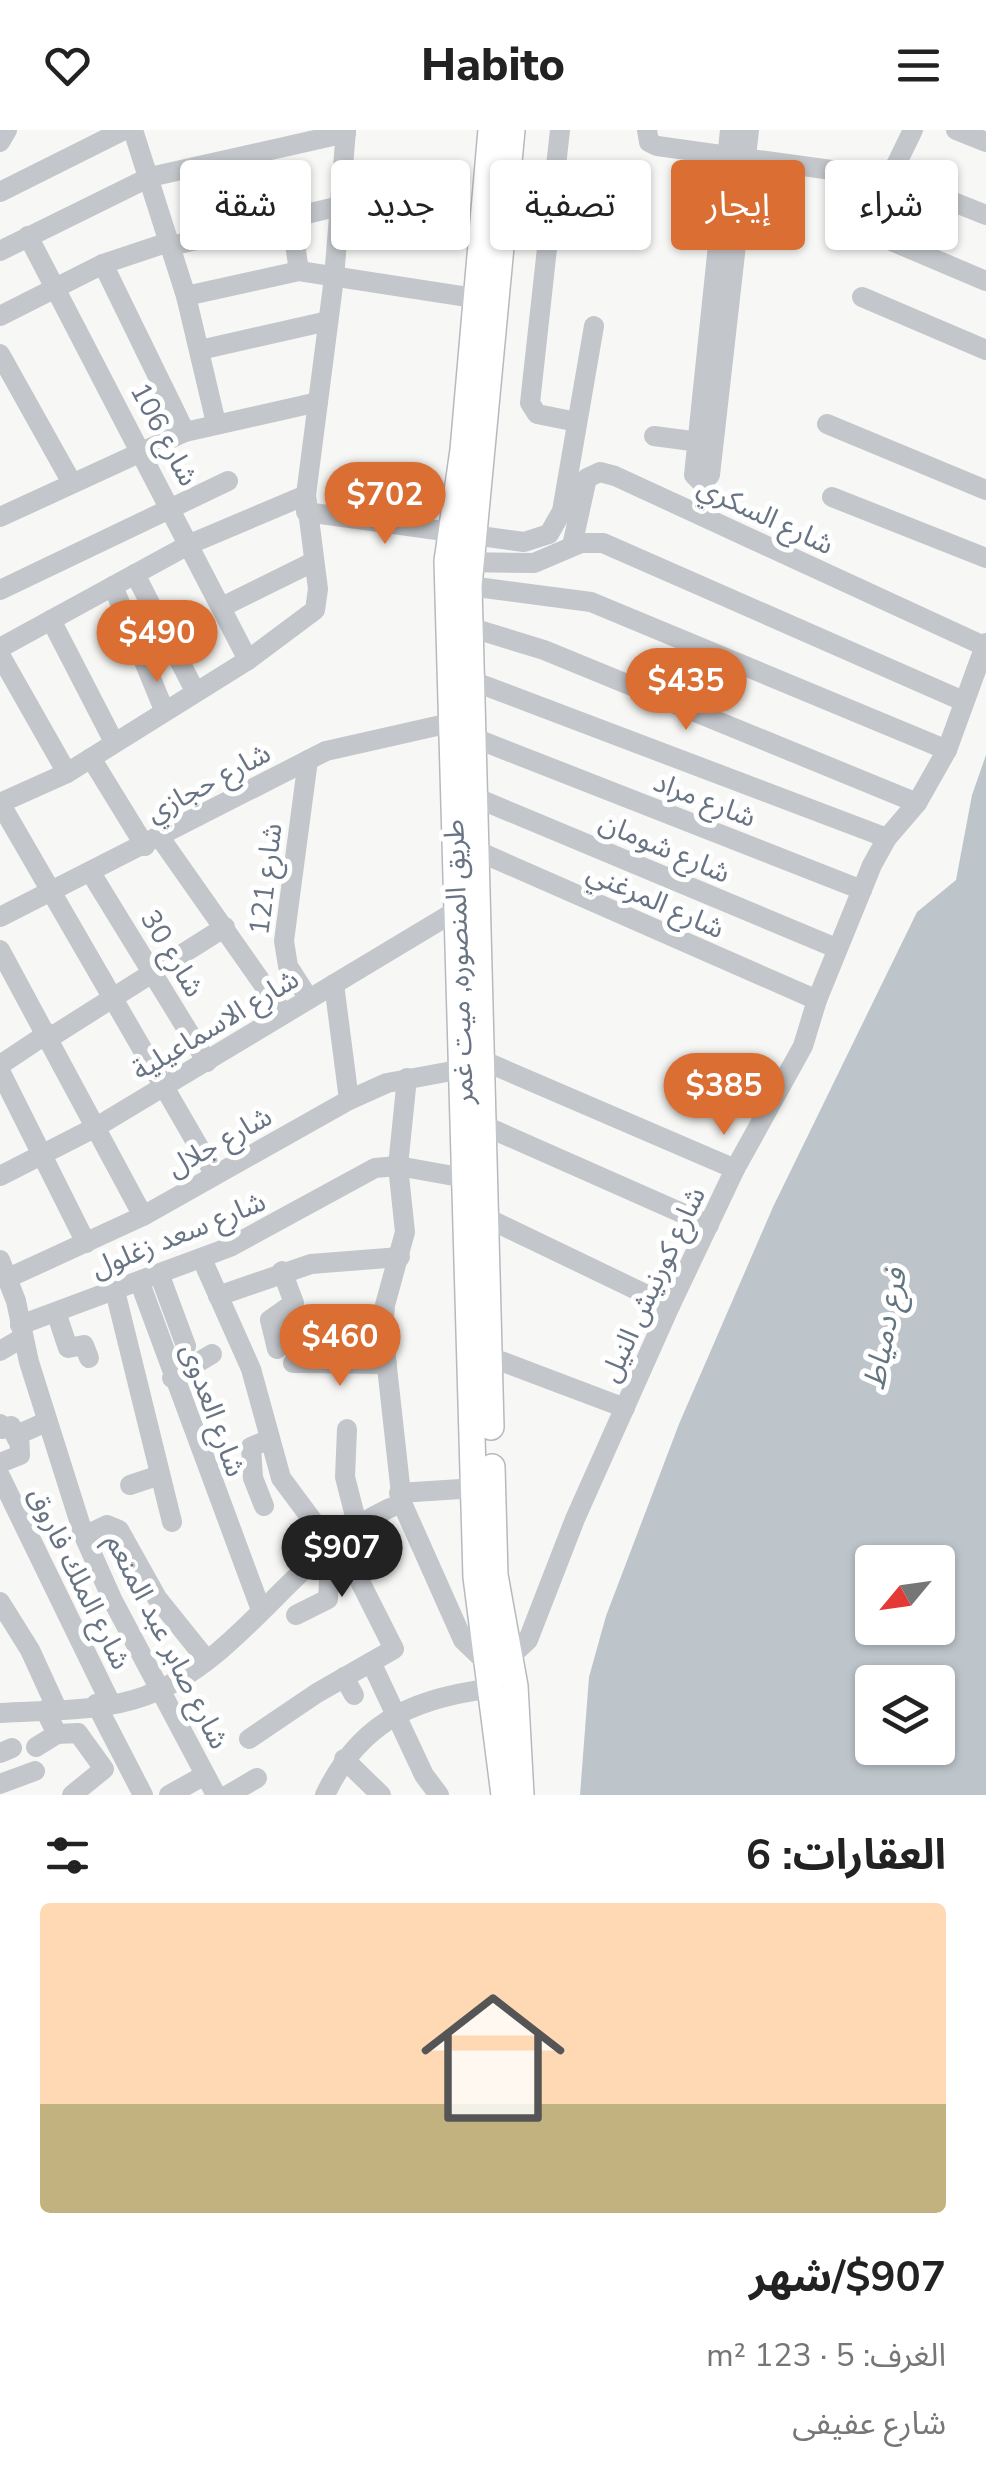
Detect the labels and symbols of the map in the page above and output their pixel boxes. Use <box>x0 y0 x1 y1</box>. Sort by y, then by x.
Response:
street label: شارع 106 <box>120 376 207 493</box>
pin: $702 <box>326 462 444 547</box>
street label: شارع السكري <box>691 468 840 565</box>
pin: $490 <box>98 600 216 685</box>
pin: $435 <box>627 648 745 733</box>
street label: شارع حجازي <box>140 734 278 833</box>
street label: شارع مراد <box>648 763 761 838</box>
street label: شارع شومان <box>593 803 736 893</box>
street label: طريق المنصوره, ميت غمر <box>435 819 483 1106</box>
street label: شارع 121 <box>240 821 293 937</box>
street label: شارع المرغني <box>580 854 730 949</box>
street label: شارع 30 <box>130 903 213 1005</box>
street label: شارع الاسماعيلية <box>125 960 306 1090</box>
pin: $385 <box>665 1053 783 1138</box>
street label: شارع جلال <box>160 1098 279 1187</box>
street label: شارع كورنيش النيل <box>591 1181 716 1389</box>
street label: شارع سعد زغلول <box>85 1183 272 1288</box>
water label: فرع دمياط <box>854 1264 919 1393</box>
pin: $460 <box>281 1304 399 1389</box>
street label: شارع العدوى <box>170 1339 255 1482</box>
street label: شارع الملك فاروق <box>18 1481 140 1676</box>
pin: $907 <box>283 1515 401 1600</box>
street label: شارع صابر عبد المنعم <box>95 1527 238 1757</box>
north arrow <box>855 1545 955 1645</box>

